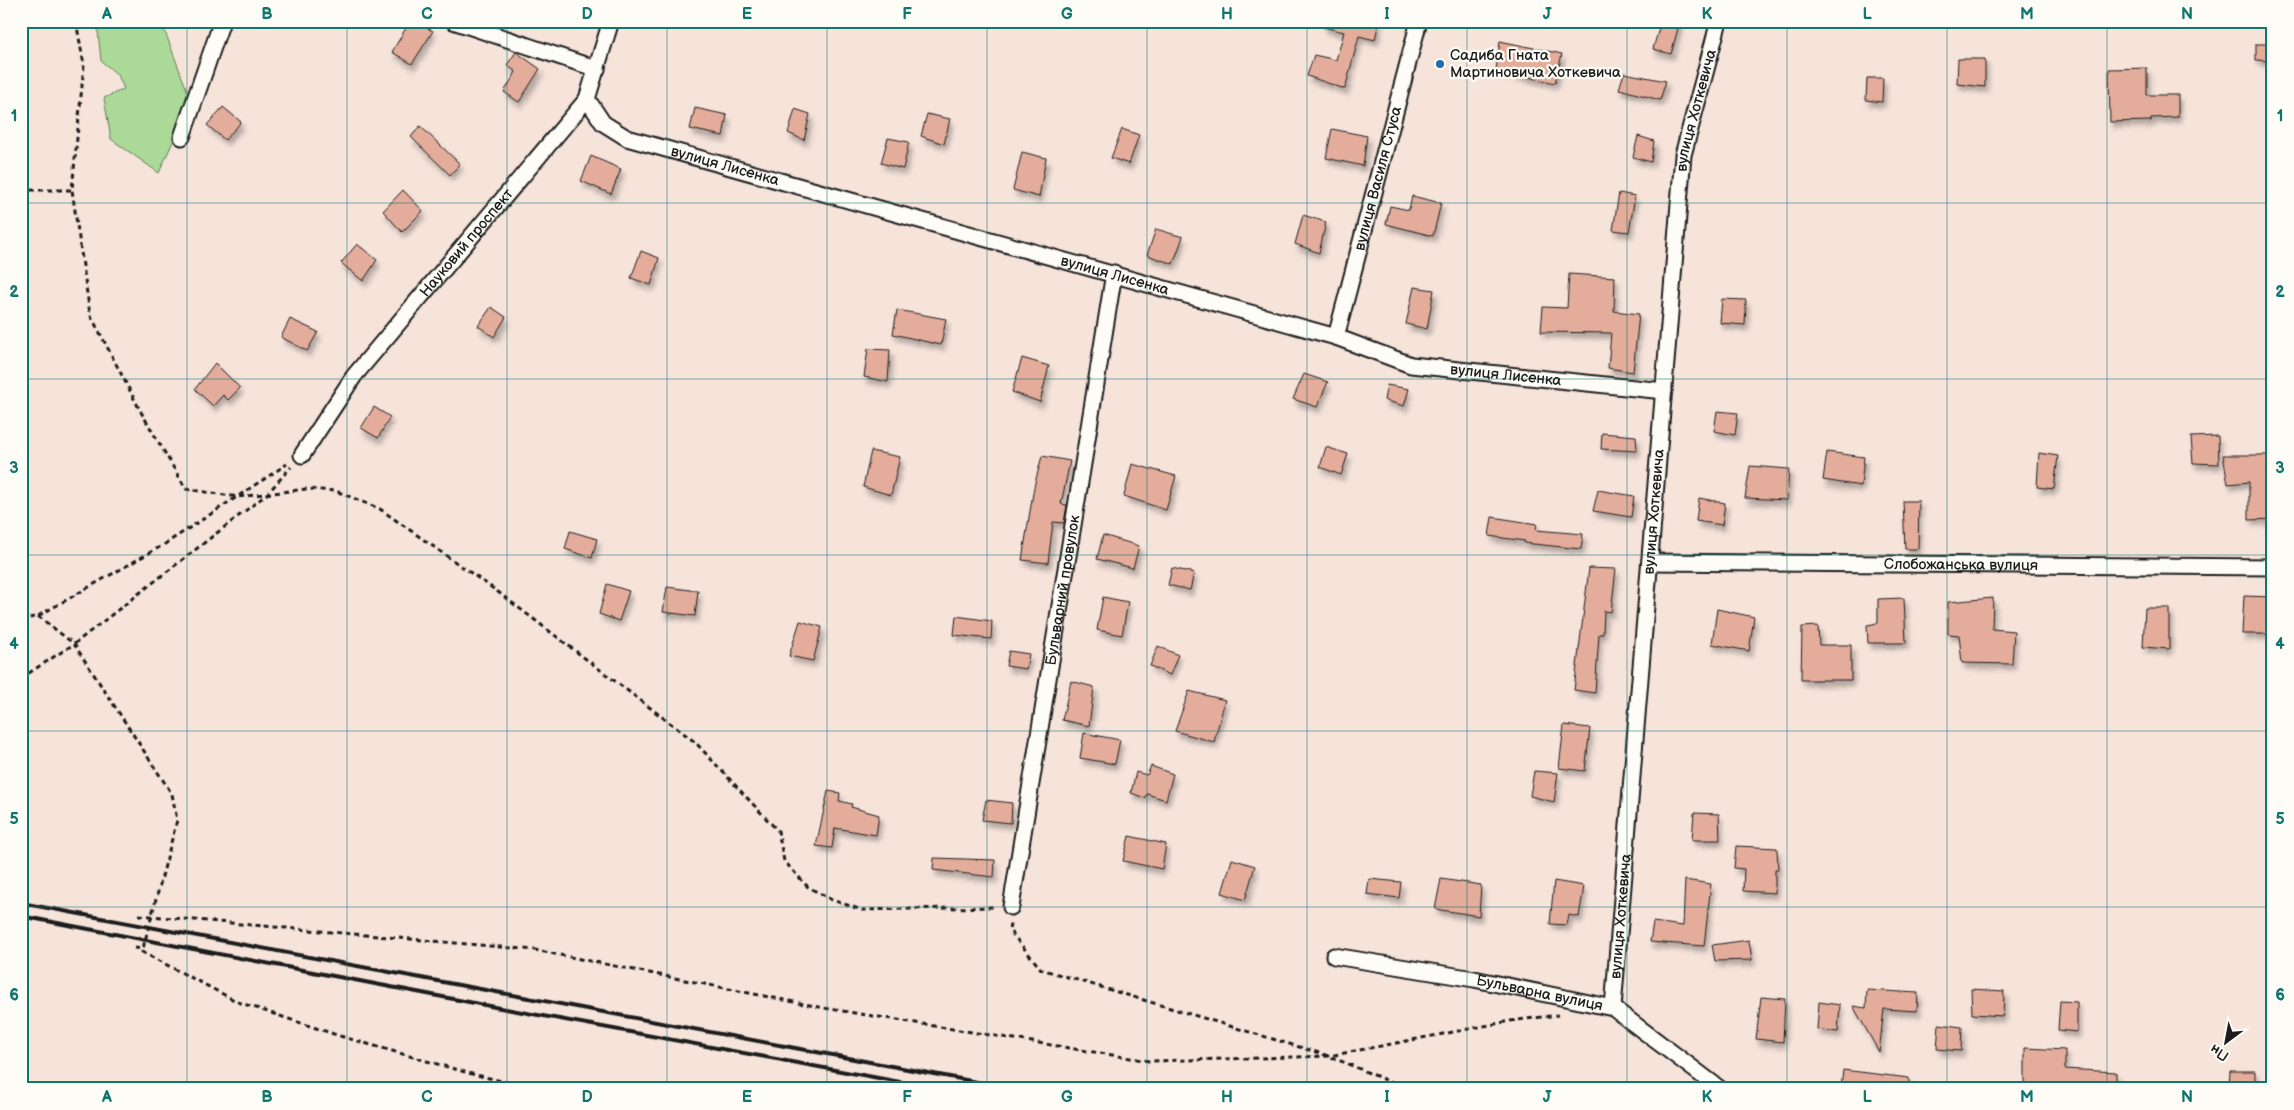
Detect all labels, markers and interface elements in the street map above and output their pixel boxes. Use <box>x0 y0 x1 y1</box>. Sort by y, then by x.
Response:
text: A <box>101 5 112 24</box>
text: B <box>261 5 273 24</box>
text: C <box>421 5 433 24</box>
text: D <box>581 5 593 24</box>
text: E <box>742 5 752 24</box>
text: F <box>902 5 912 24</box>
text: G <box>1061 5 1073 24</box>
text: H <box>1221 5 1233 24</box>
text: I <box>1384 5 1390 24</box>
text: J <box>1543 5 1552 24</box>
text: K <box>1702 5 1713 24</box>
text: L <box>1862 5 1872 24</box>
text: M <box>2020 5 2034 24</box>
text: N <box>2181 5 2193 24</box>
place label: Садиба Гната Мартиновича Хоткевича <box>1450 46 1621 82</box>
street label: вулиця Хоткевича <box>1673 47 1721 172</box>
marker: Садиба Гната Мартиновича Хоткевича <box>1434 58 1446 70</box>
street label: вулиця Василя Стуса <box>1350 104 1406 253</box>
text: 1 <box>11 107 17 126</box>
text: 1 <box>2277 107 2283 126</box>
street label: вулиця Лисенка <box>669 142 781 190</box>
street label: Науковий проспект <box>416 185 518 301</box>
street label: вулиця Лисенка <box>1059 251 1171 300</box>
text: 2 <box>9 283 19 302</box>
text: 2 <box>2275 283 2285 302</box>
street label: вулиця Лисенка <box>1449 360 1562 390</box>
street label: вулиця Хоткевича <box>1640 448 1669 575</box>
text: 3 <box>9 459 19 478</box>
text: 3 <box>2275 459 2285 478</box>
street label: Бульварний провулок <box>1041 514 1085 667</box>
street label: Слобожанська вулиця <box>1884 555 2038 575</box>
text: 4 <box>9 635 19 654</box>
text: 4 <box>2275 635 2285 654</box>
text: 5 <box>9 810 19 829</box>
text: 5 <box>2275 810 2285 829</box>
street label: вулиця Хоткевича <box>1606 853 1636 980</box>
street label: Бульварна вулиця <box>1475 971 1605 1016</box>
text: 6 <box>9 986 19 1005</box>
text: 6 <box>2275 986 2285 1005</box>
north arrow <box>2202 1018 2252 1068</box>
text: Пн <box>2207 1040 2232 1065</box>
text: A <box>101 1088 112 1107</box>
text: B <box>261 1088 273 1107</box>
text: C <box>421 1088 433 1107</box>
text: D <box>581 1088 593 1107</box>
text: E <box>742 1088 752 1107</box>
text: F <box>902 1088 912 1107</box>
text: G <box>1061 1088 1073 1107</box>
text: H <box>1221 1088 1233 1107</box>
text: I <box>1384 1088 1390 1107</box>
text: J <box>1543 1088 1552 1107</box>
text: K <box>1702 1088 1713 1107</box>
text: L <box>1862 1088 1872 1107</box>
text: M <box>2020 1088 2034 1107</box>
text: N <box>2181 1088 2193 1107</box>

